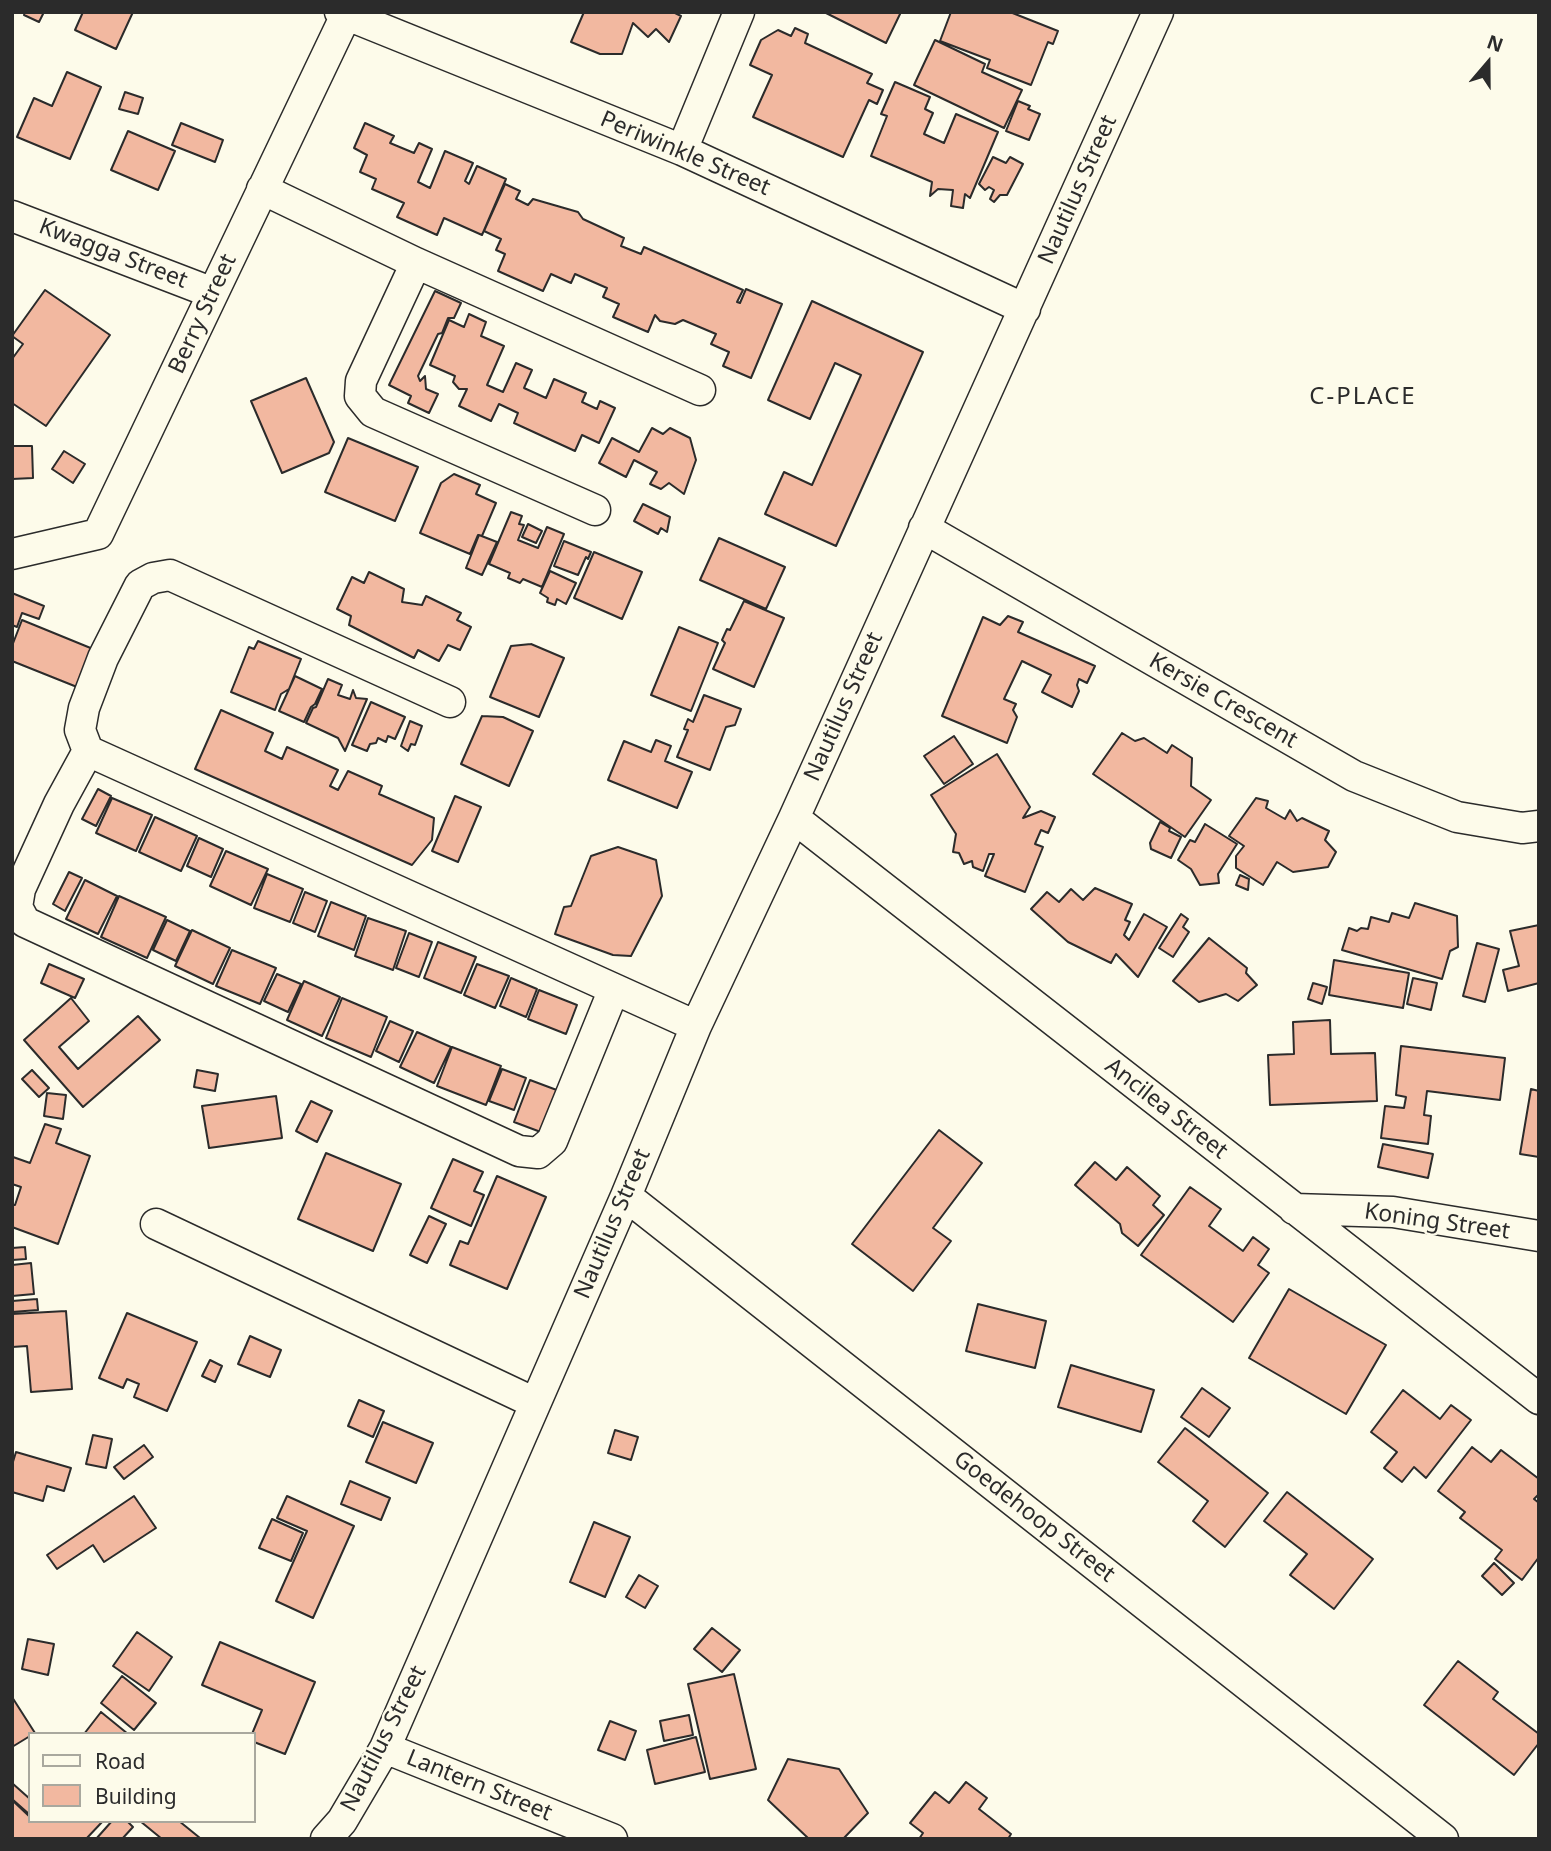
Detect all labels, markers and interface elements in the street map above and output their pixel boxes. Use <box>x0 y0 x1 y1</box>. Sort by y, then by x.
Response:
north arrow <box>1453 28 1523 98</box>
text: N <box>1483 28 1507 58</box>
street label: Periwinkle Street <box>596 106 774 202</box>
street label: Nautilus Street <box>1033 111 1123 269</box>
street label: Kwagga Street <box>35 213 191 295</box>
street label: Berry Street <box>163 250 243 378</box>
district label: C-PLACE <box>1310 383 1416 411</box>
street label: Nautilus Street <box>799 628 889 786</box>
street label: Kersie Crescent <box>1144 647 1302 755</box>
street label: Ancilea Street <box>1099 1053 1233 1165</box>
street label: Nautilus Street <box>569 1145 657 1303</box>
street label: Koning Street <box>1362 1198 1512 1246</box>
street label: Goedehoop Street <box>948 1445 1120 1589</box>
street label: Nautilus Street <box>335 1661 433 1817</box>
legend <box>28 1732 256 1823</box>
street label: Lantern Street <box>402 1744 556 1828</box>
text: Road <box>95 1747 145 1775</box>
text: Building <box>95 1782 177 1810</box>

